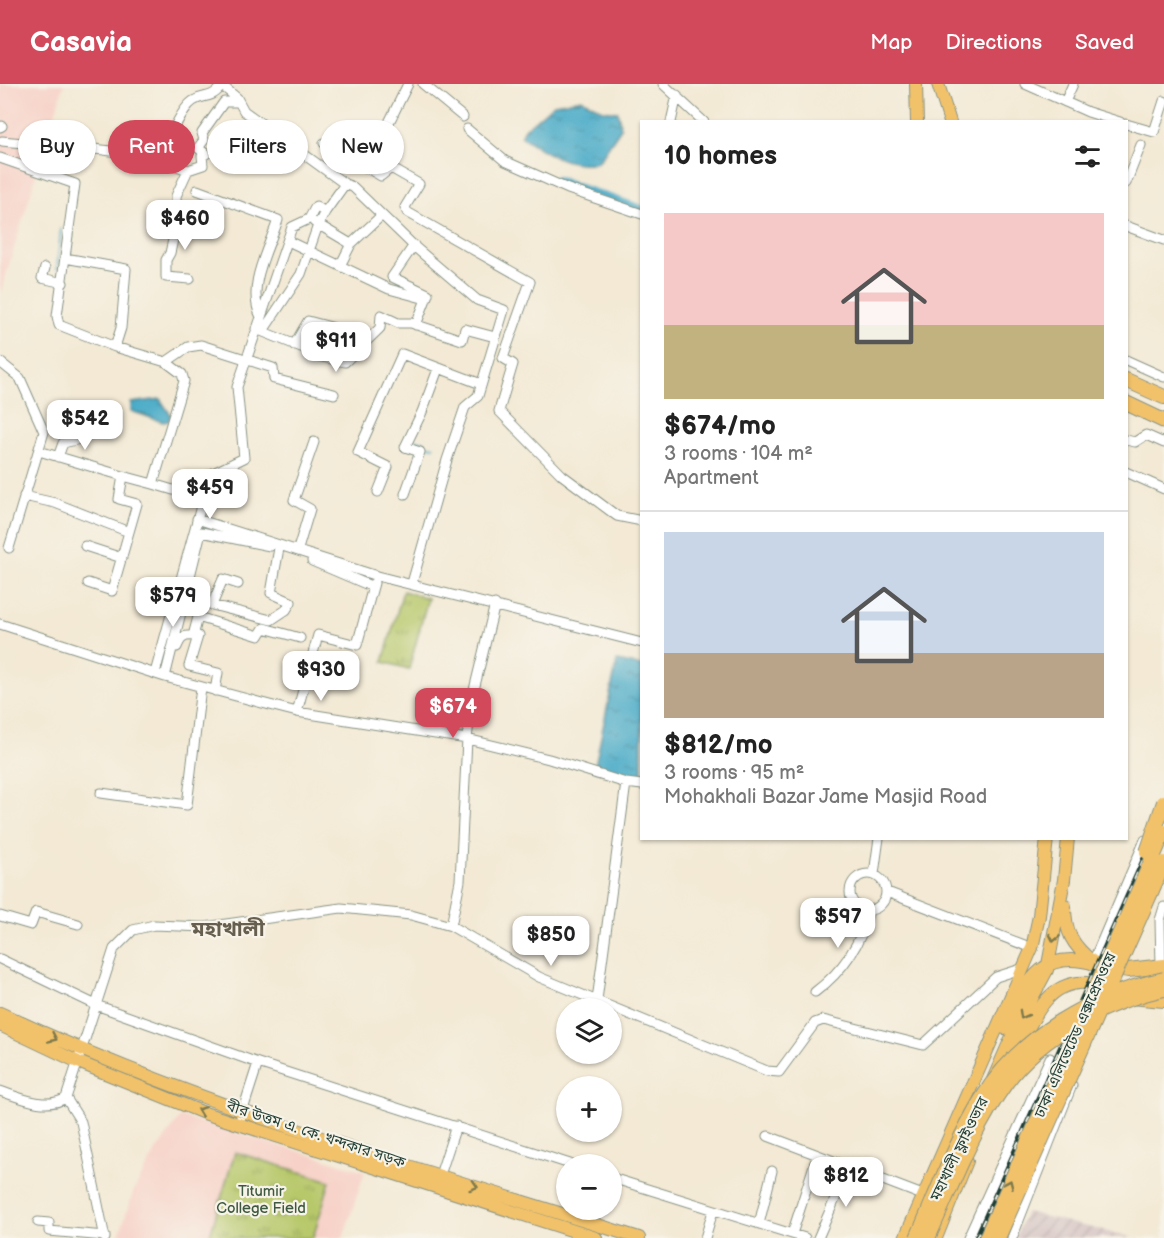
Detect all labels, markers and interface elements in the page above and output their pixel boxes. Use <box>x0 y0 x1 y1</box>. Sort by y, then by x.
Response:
text: Casavia <box>30 26 132 59</box>
text: Map <box>870 30 913 55</box>
text: Directions <box>946 30 1042 55</box>
text: Saved <box>1075 30 1134 55</box>
chip: Buy <box>18 120 96 174</box>
chip: Rent <box>108 120 195 174</box>
chip: Filters <box>207 120 308 174</box>
chip: New <box>320 120 404 174</box>
icon: filters <box>1071 140 1104 173</box>
text: 10 homes <box>664 141 777 172</box>
pin: $460 <box>149 200 221 251</box>
text: $460 <box>160 207 210 231</box>
icon: home <box>830 252 938 360</box>
pin: $911 <box>300 322 372 373</box>
text: $911 <box>315 329 357 353</box>
pin: $542 <box>49 400 121 451</box>
text: $542 <box>61 407 109 431</box>
text: $674/mo <box>664 411 776 442</box>
text: 3 rooms · 104 m² <box>664 442 813 466</box>
text: Apartment <box>664 466 759 490</box>
pin: $459 <box>174 469 246 520</box>
text: $459 <box>186 476 234 500</box>
icon: home <box>830 571 938 679</box>
pin: $579 <box>137 577 209 628</box>
text: $579 <box>149 584 197 608</box>
pin: $930 <box>285 651 357 702</box>
text: $930 <box>296 658 346 682</box>
pin: $674 <box>417 688 489 739</box>
text: $674 <box>429 695 477 719</box>
text: $812/mo <box>664 730 772 761</box>
text: 3 rooms · 95 m² <box>664 761 804 785</box>
text: Mohakhali Bazar Jame Masjid Road <box>664 785 987 809</box>
pin: $597 <box>802 898 874 949</box>
text: $597 <box>814 905 862 929</box>
pin: $850 <box>515 916 587 967</box>
district label: মহাখালী <box>190 917 266 942</box>
text: $850 <box>526 923 576 947</box>
one-way arrow <box>1048 933 1061 943</box>
street label: ঢাকা এলিভেটেড এক্সপ্রেসওয়ে <box>1030 949 1121 1122</box>
map controls <box>556 998 622 1220</box>
button: layers <box>556 998 622 1064</box>
one-way arrow <box>1019 1009 1030 1020</box>
one-way arrow <box>46 1030 57 1042</box>
button: + <box>556 1076 622 1142</box>
street label: মহাখালী ফ্লাইওভার <box>926 1093 993 1205</box>
street label: বীর উত্তম এ. কে. খন্দকার সড়ক <box>223 1096 408 1173</box>
one-way arrow <box>196 1106 207 1118</box>
button: − <box>556 1154 622 1220</box>
pin: $812 <box>810 1157 882 1208</box>
text: $812 <box>823 1164 869 1188</box>
one-way arrow <box>468 1179 479 1191</box>
one-way arrow <box>1002 1180 1014 1191</box>
park label: Titumir College Field <box>216 1182 306 1218</box>

